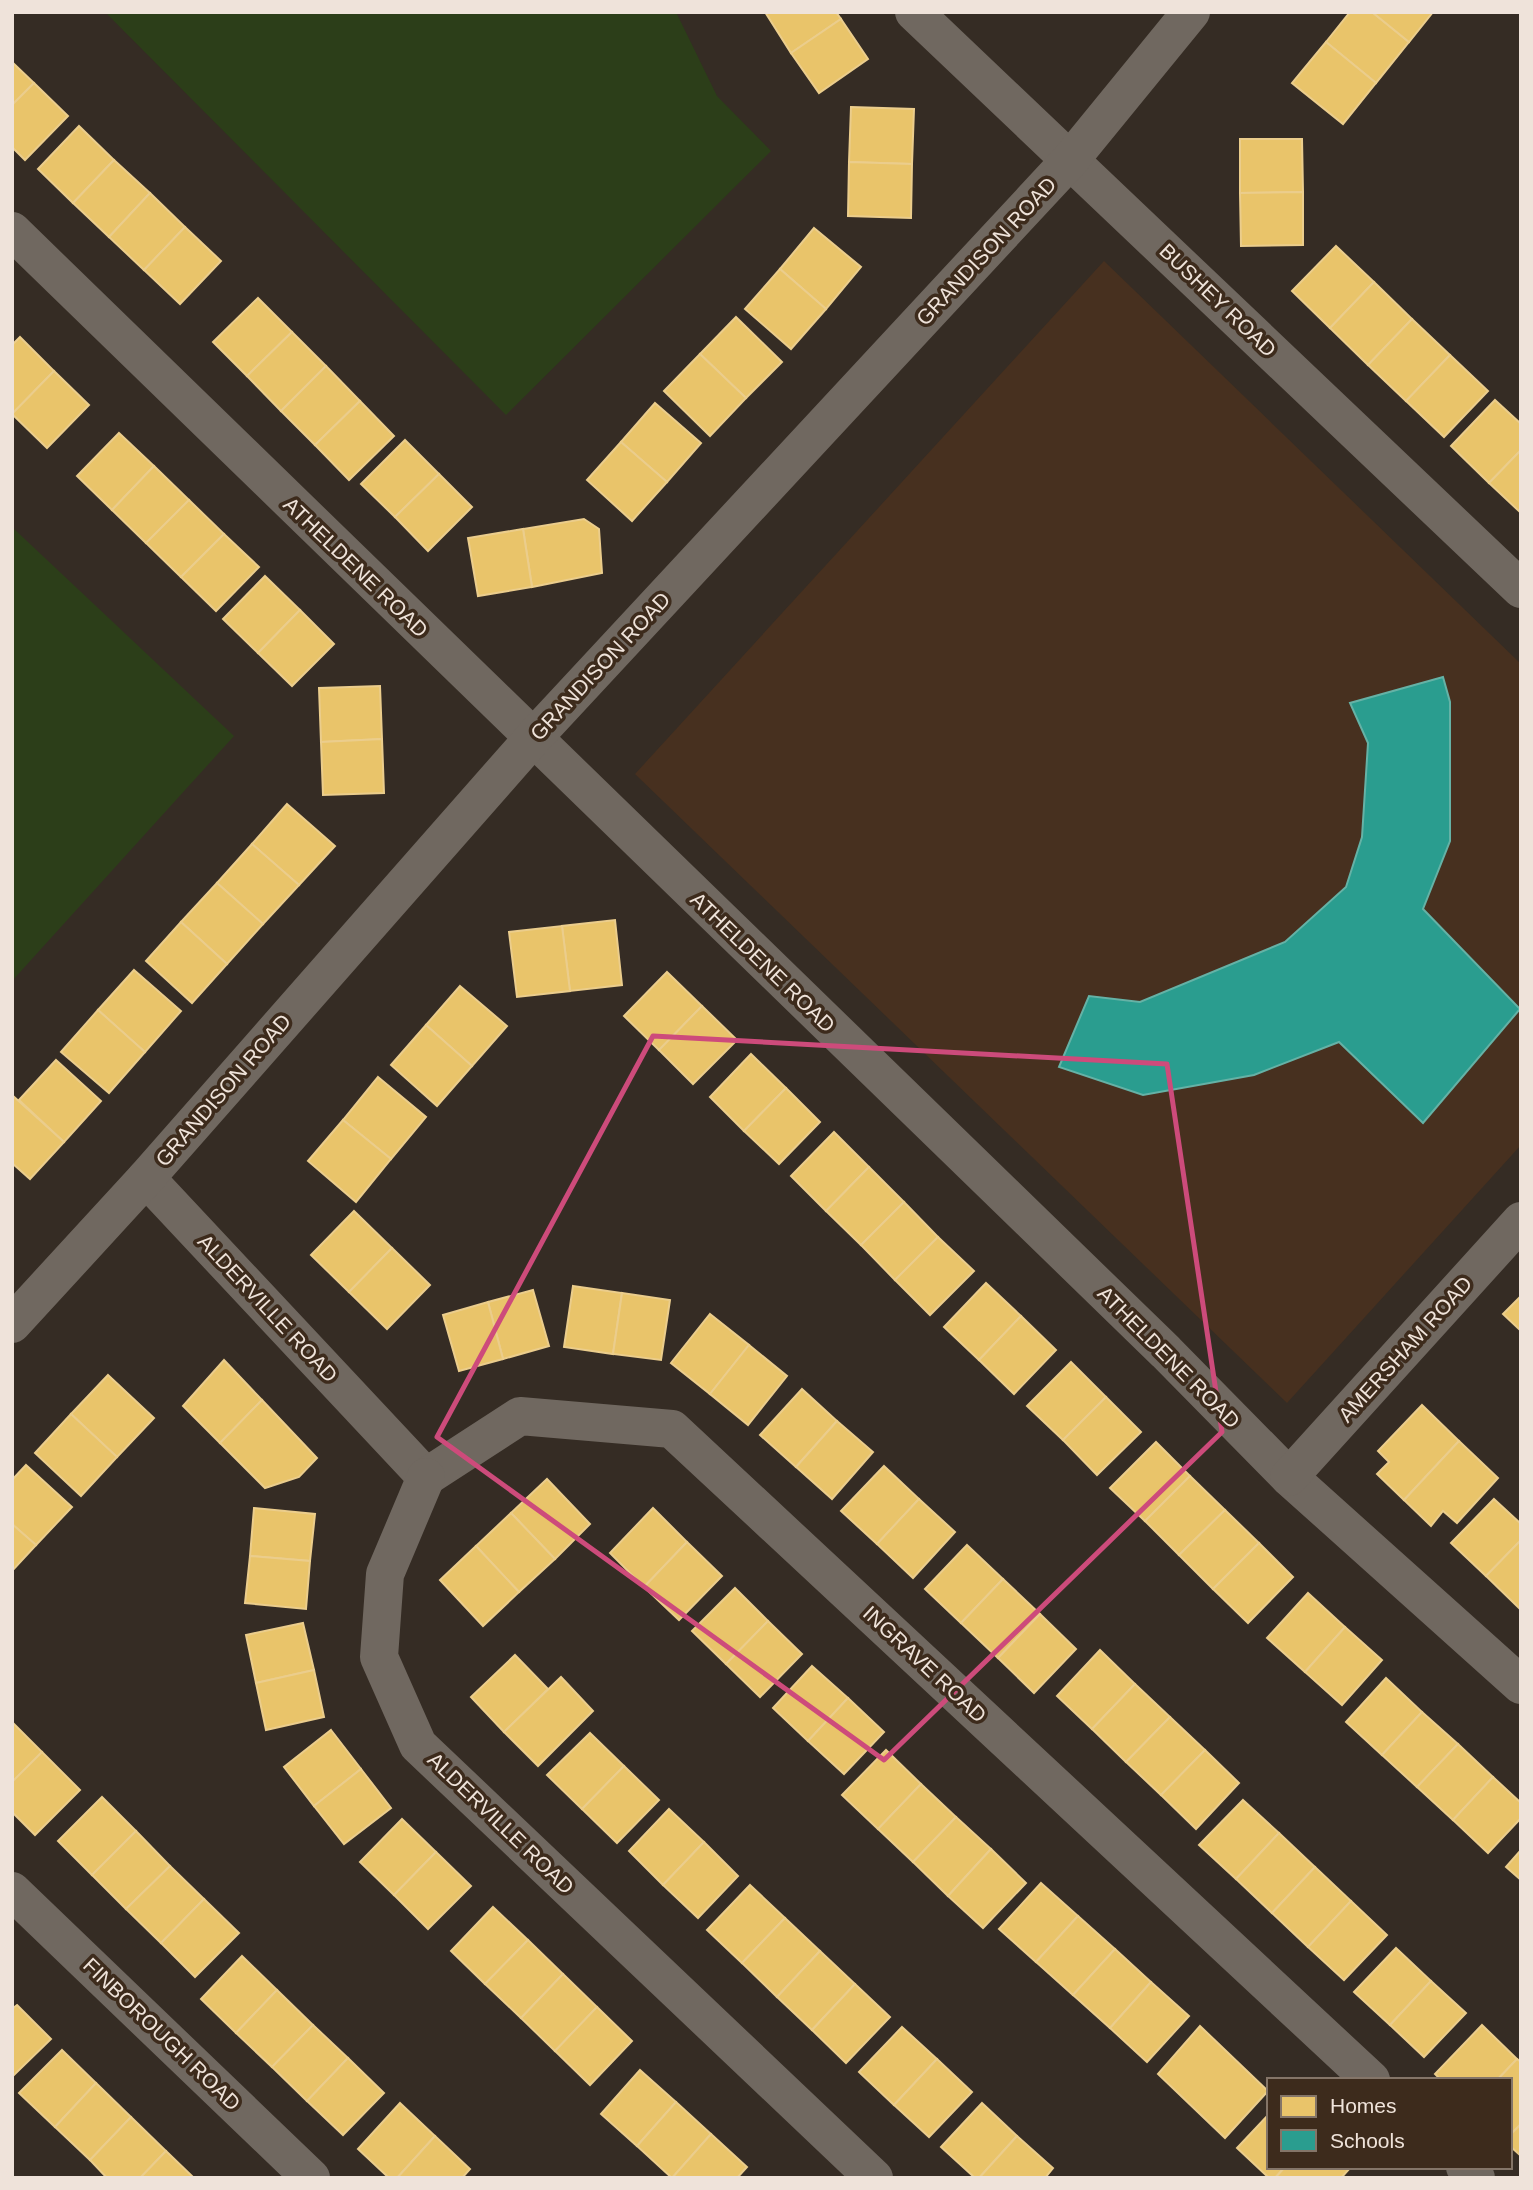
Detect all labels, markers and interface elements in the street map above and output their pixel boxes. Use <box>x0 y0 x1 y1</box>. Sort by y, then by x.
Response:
street label: GRANDISON ROAD <box>912 172 1060 330</box>
street label: BUSHEY ROAD <box>1155 239 1281 361</box>
street label: ATHELDENE ROAD <box>279 492 433 642</box>
street label: GRANDISON ROAD <box>526 587 674 745</box>
street label: ATHELDENE ROAD <box>686 887 840 1037</box>
street label: GRANDISON ROAD <box>151 1009 295 1171</box>
street label: ALDERVILLE ROAD <box>194 1229 342 1387</box>
street label: AMERSHAM ROAD <box>1334 1272 1476 1426</box>
street label: ATHELDENE ROAD <box>1093 1281 1245 1433</box>
street label: INGRAVE ROAD <box>859 1601 991 1727</box>
street label: ALDERVILLE ROAD <box>423 1748 579 1898</box>
street label: FINBOROUGH ROAD <box>79 1953 245 2115</box>
legend <box>1267 2078 1512 2169</box>
text: Homes <box>1330 2094 1397 2117</box>
text: Schools <box>1330 2129 1405 2152</box>

